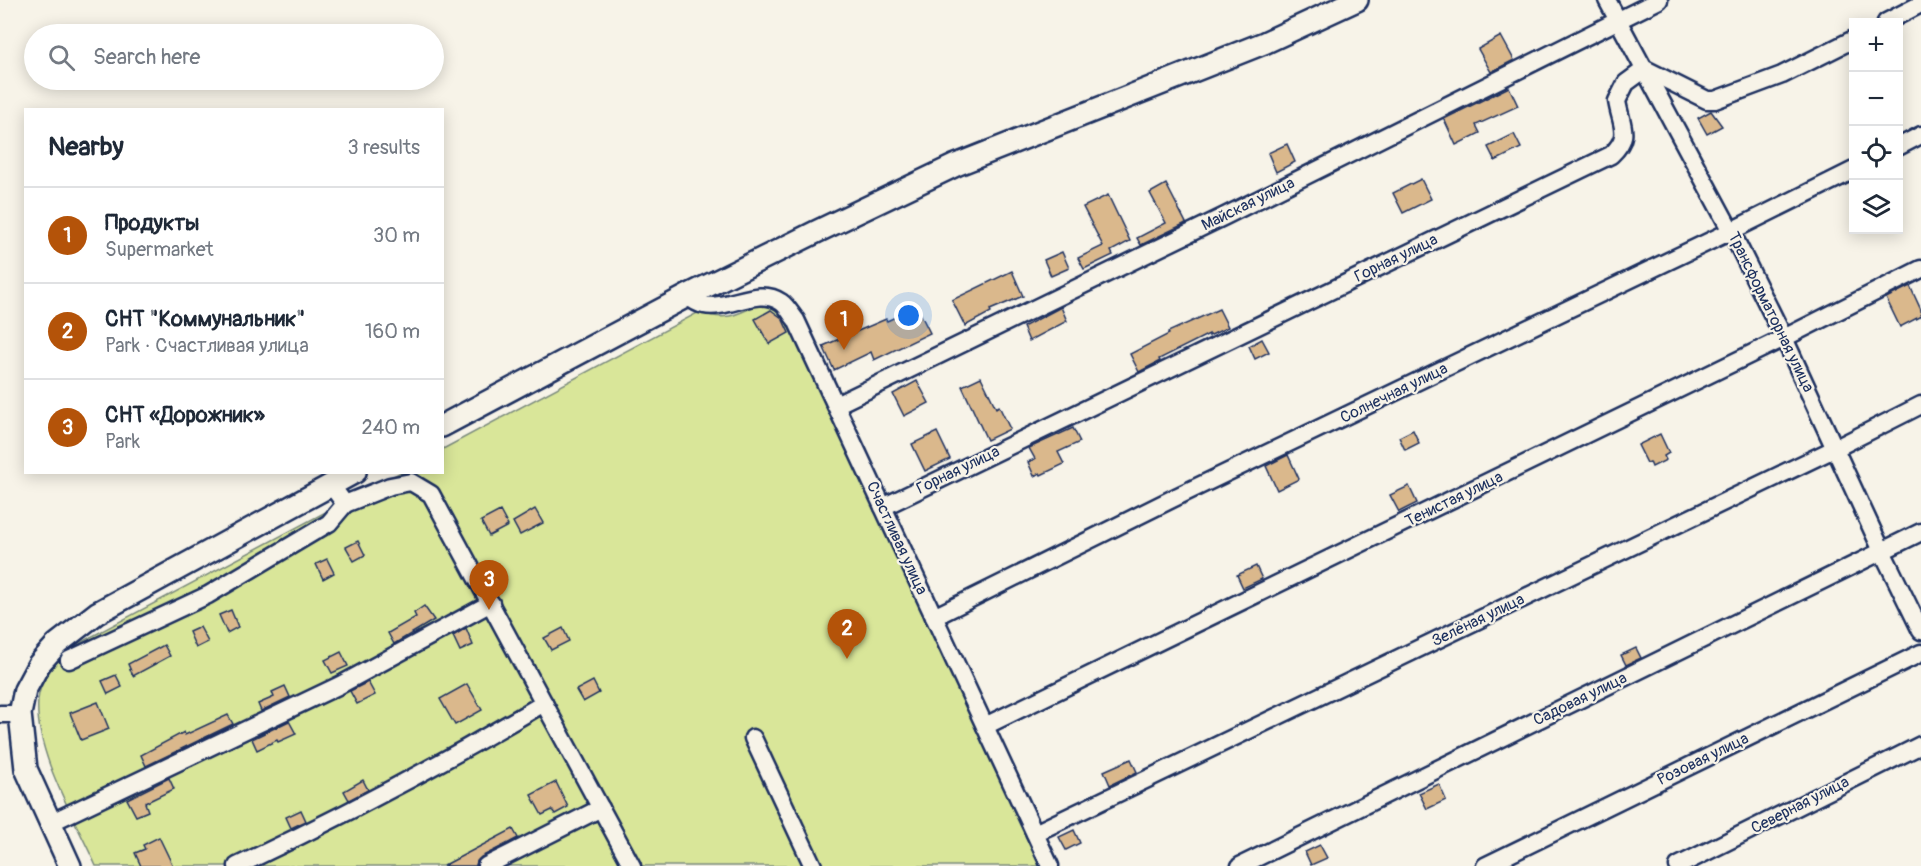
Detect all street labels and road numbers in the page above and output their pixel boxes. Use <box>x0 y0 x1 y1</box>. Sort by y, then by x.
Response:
street label: Майская улица <box>1198 173 1298 235</box>
street label: Горная улица <box>1351 229 1441 287</box>
street label: Трансформаторная улица <box>1723 229 1819 395</box>
street label: Солнечная улица <box>1337 358 1451 428</box>
street label: Горная улица <box>913 441 1003 499</box>
street label: Тенистая улица <box>1402 467 1506 531</box>
street label: Счастливая улица <box>862 478 932 598</box>
street label: Зелёная улица <box>1428 589 1528 651</box>
street label: Садовая улица <box>1530 668 1630 730</box>
street label: Розовая улица <box>1654 728 1752 790</box>
street label: Северная улица <box>1748 772 1852 838</box>

